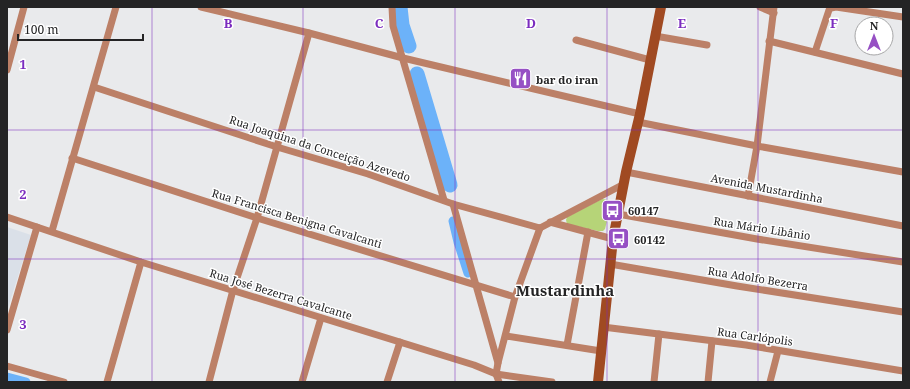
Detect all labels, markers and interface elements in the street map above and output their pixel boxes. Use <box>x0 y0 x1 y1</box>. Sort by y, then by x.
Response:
text: B <box>224 14 233 32</box>
text: C <box>375 14 384 32</box>
text: D <box>526 14 536 32</box>
text: E <box>678 14 687 32</box>
text: F <box>830 14 838 32</box>
scale bar <box>18 16 143 42</box>
north arrow <box>854 16 894 56</box>
text: N <box>870 18 879 33</box>
text: 100 m <box>24 21 59 38</box>
text: 1 <box>19 55 27 73</box>
restaurant icon: bar do iran <box>507 66 533 92</box>
place label: bar do iran <box>536 72 599 87</box>
street label: Rua Joaquina da Conceição Azevedo <box>228 112 412 184</box>
street label: Avenida Mustardinha <box>710 170 824 206</box>
text: 2 <box>19 185 27 203</box>
street label: Rua Francisca Benigna Cavalcanti <box>210 185 384 251</box>
bus stop icon: 60147 <box>600 197 626 223</box>
place label: 60147 <box>628 203 659 218</box>
street label: Rua Mário Libânio <box>712 213 812 243</box>
bus stop icon: 60142 <box>606 226 632 252</box>
place label: 60142 <box>634 232 665 247</box>
street label: Rua Adolfo Bezerra <box>707 263 809 293</box>
street label: Rua José Bezerra Cavalcante <box>208 265 354 323</box>
district label: Mustardinha <box>516 280 614 300</box>
text: 3 <box>19 315 27 333</box>
street label: Rua Carlópolis <box>716 323 794 349</box>

